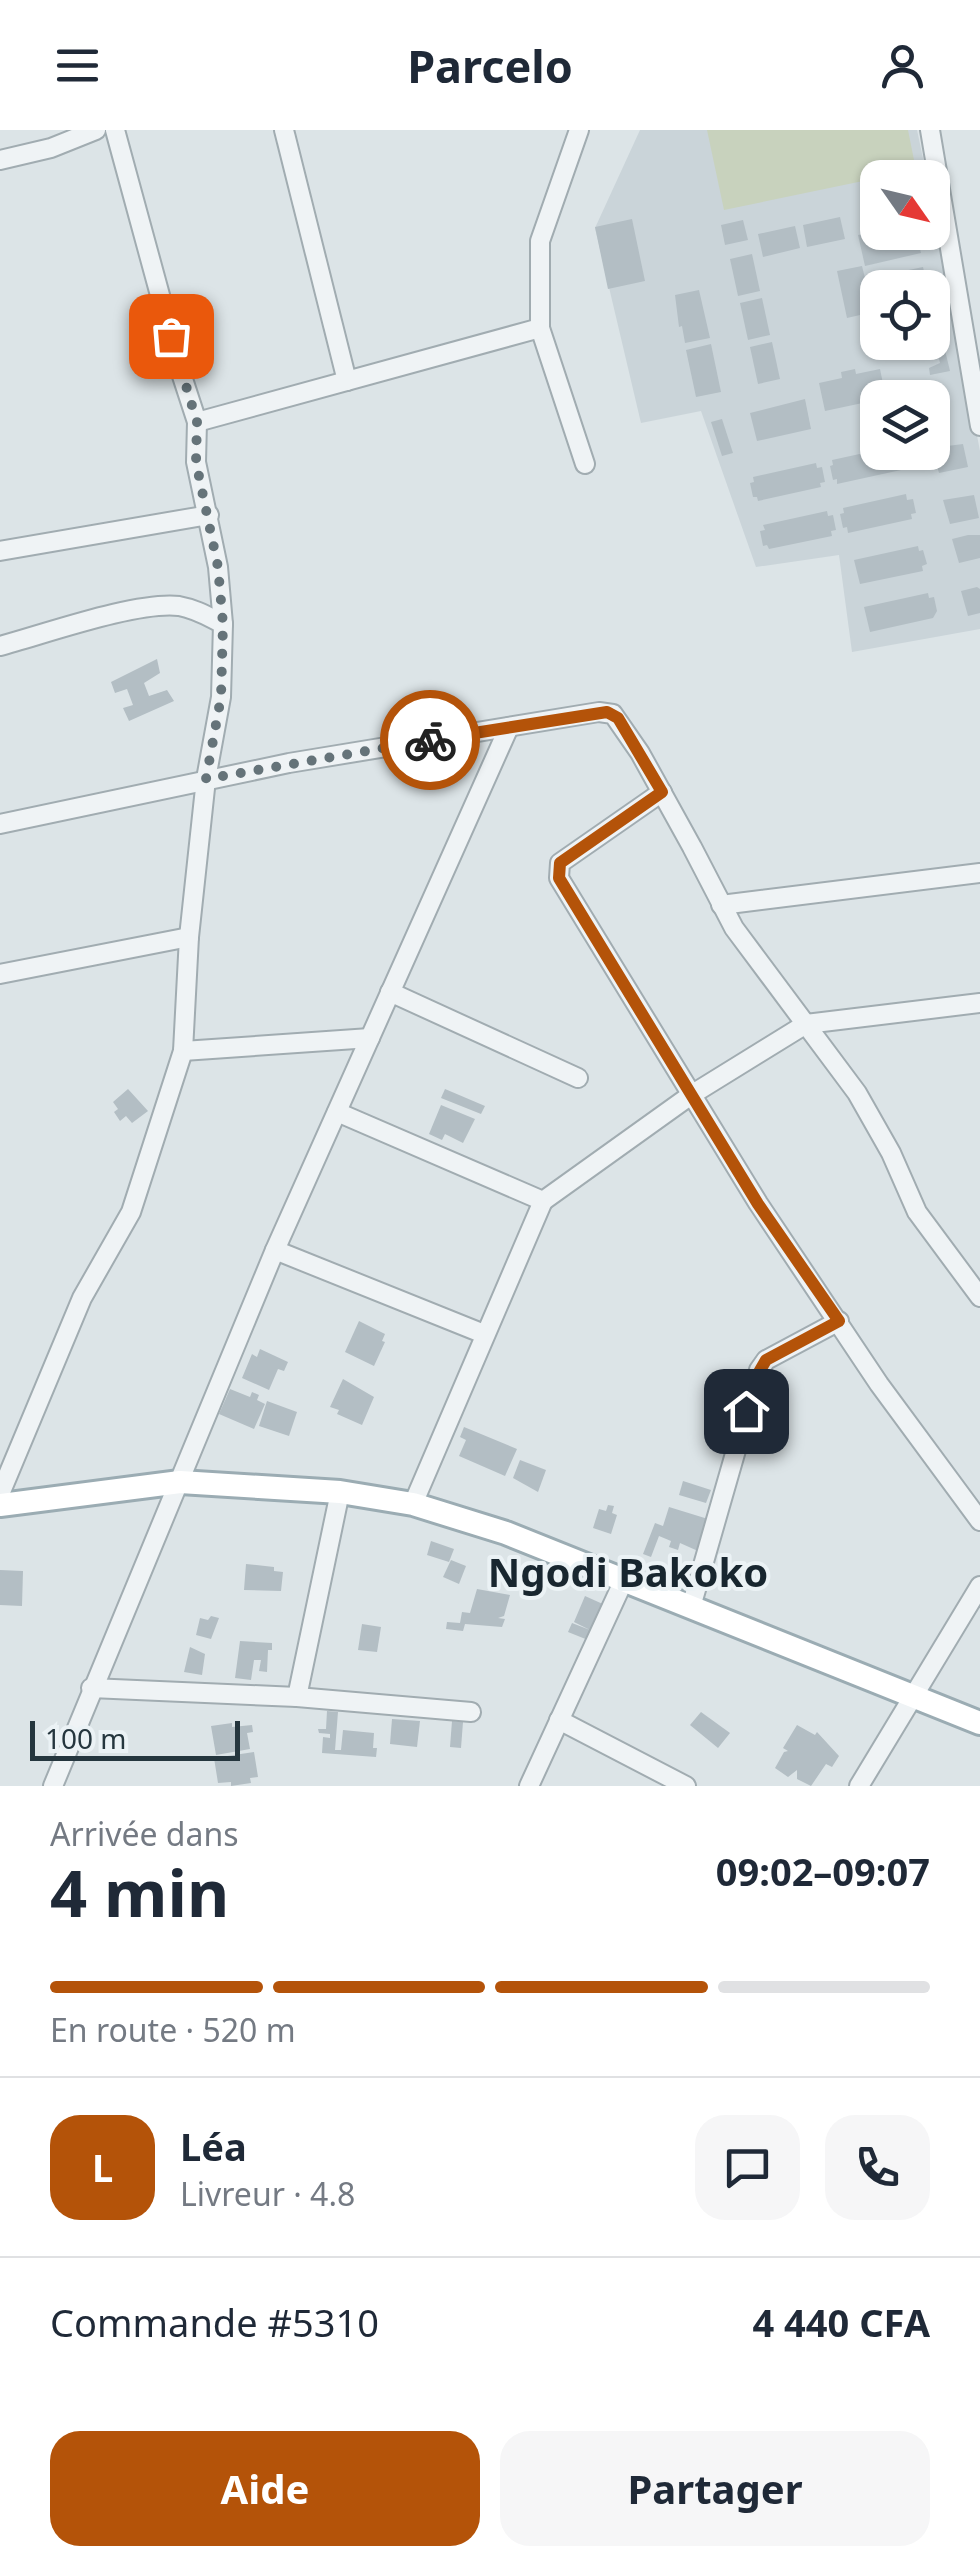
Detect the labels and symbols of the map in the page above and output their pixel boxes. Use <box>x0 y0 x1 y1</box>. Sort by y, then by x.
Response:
north arrow <box>860 160 950 250</box>
pin <box>129 294 214 379</box>
courier <box>380 690 480 790</box>
pin <box>704 1369 789 1454</box>
district label: Ngodi Bakoko <box>488 1544 768 1599</box>
scale bar <box>30 1716 240 1761</box>

